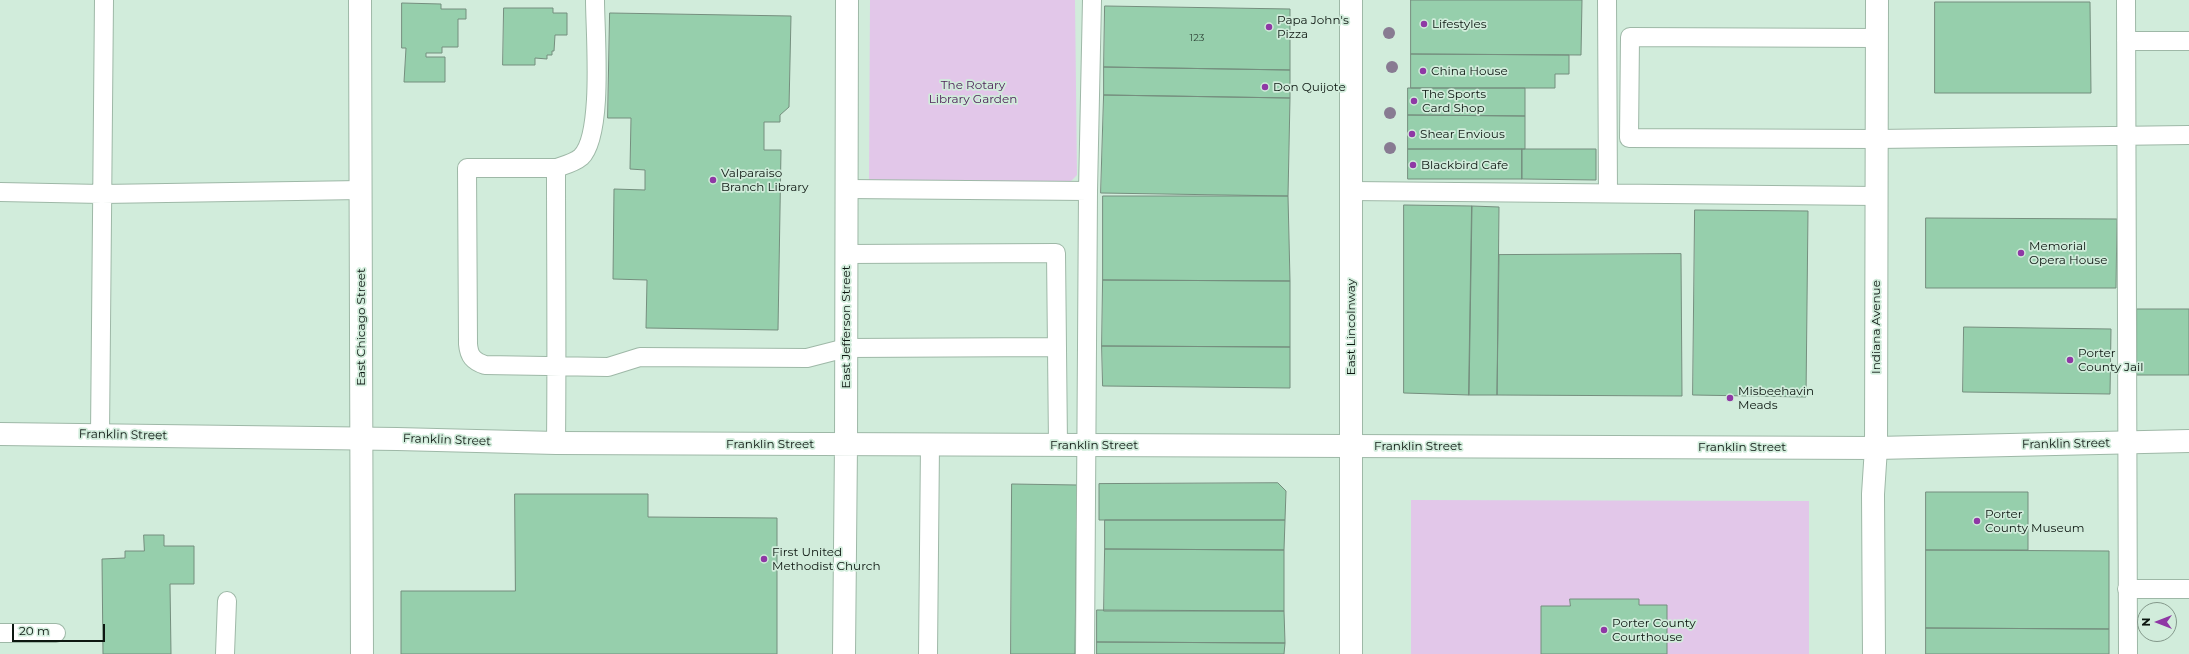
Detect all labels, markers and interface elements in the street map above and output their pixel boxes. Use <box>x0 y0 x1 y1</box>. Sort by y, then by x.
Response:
place label: Papa John's Pizza <box>1277 13 1349 41</box>
place label: Lifestyles <box>1432 17 1487 31</box>
marker: Lifestyles <box>1419 19 1429 29</box>
marker: Papa John's Pizza <box>1264 22 1274 32</box>
house number: 123 <box>1190 32 1204 44</box>
place label: China House <box>1431 64 1508 78</box>
marker: China House <box>1418 66 1428 76</box>
park label: The Rotary Library Garden <box>929 78 1017 106</box>
place label: Don Quijote <box>1273 80 1346 94</box>
marker: Don Quijote <box>1260 82 1270 92</box>
place label: The Sports Card Shop <box>1422 87 1486 115</box>
marker: The Sports Card Shop <box>1409 96 1419 106</box>
place label: Shear Envious <box>1420 127 1505 141</box>
marker: Shear Envious <box>1407 129 1417 139</box>
place label: Blackbird Cafe <box>1421 158 1508 172</box>
marker: Blackbird Cafe <box>1408 160 1418 170</box>
place label: Valparaiso Branch Library <box>721 166 809 194</box>
marker: Valparaiso Branch Library <box>708 175 718 185</box>
place label: Memorial Opera House <box>2029 239 2107 267</box>
marker: Memorial Opera House <box>2016 248 2026 258</box>
street label: East Jefferson Street <box>839 265 853 389</box>
street label: East Chicago Street <box>354 268 368 386</box>
street label: East Lincolnway <box>1344 279 1358 375</box>
street label: Indiana Avenue <box>1869 280 1883 374</box>
place label: Porter County Jail <box>2078 346 2144 374</box>
marker: Porter County Jail <box>2065 355 2075 365</box>
place label: Misbeehavin Meads <box>1738 384 1814 412</box>
marker: Misbeehavin Meads <box>1725 393 1735 403</box>
street label: Franklin Street <box>79 427 167 443</box>
street label: Franklin Street <box>403 431 491 449</box>
street label: Franklin Street <box>2022 436 2110 452</box>
street label: Franklin Street <box>726 437 814 451</box>
street label: Franklin Street <box>1050 438 1138 452</box>
street label: Franklin Street <box>1374 439 1462 453</box>
street label: Franklin Street <box>1698 440 1786 454</box>
place label: Porter County Museum <box>1985 507 2084 535</box>
marker: Porter County Museum <box>1972 516 1982 526</box>
place label: First United Methodist Church <box>772 545 881 573</box>
marker: First United Methodist Church <box>759 554 769 564</box>
north arrow <box>2137 602 2177 642</box>
scale bar <box>14 616 107 642</box>
place label: Porter County Courthouse <box>1612 616 1696 644</box>
text: N <box>2139 618 2153 626</box>
text: 20 m <box>19 623 50 638</box>
marker: Porter County Courthouse <box>1599 625 1609 635</box>

